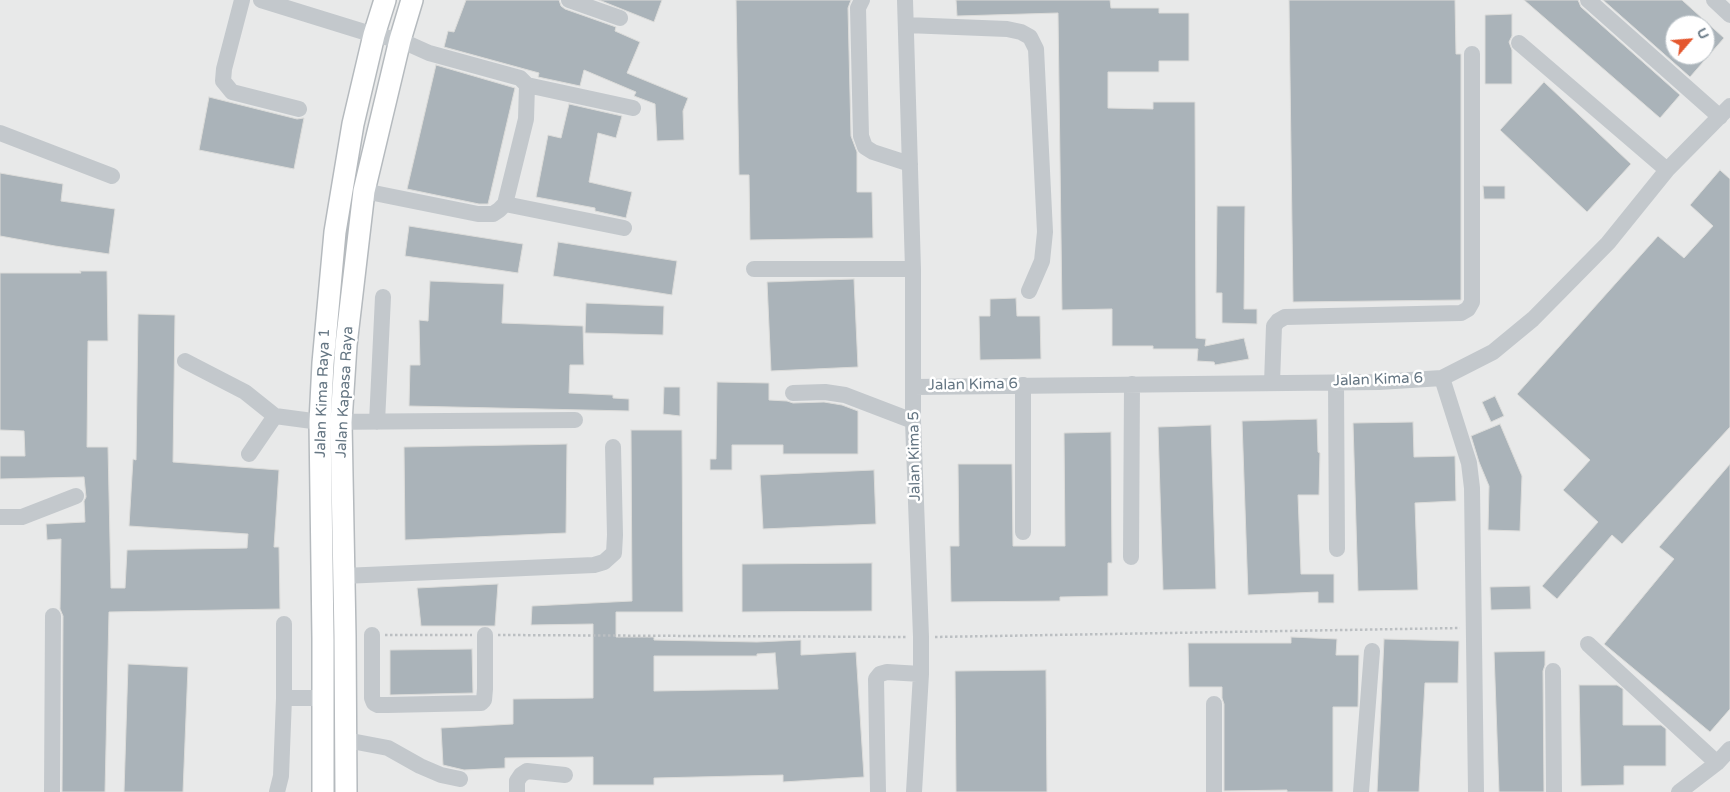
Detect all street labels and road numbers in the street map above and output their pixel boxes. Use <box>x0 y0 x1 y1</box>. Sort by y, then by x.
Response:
street label: Jalan Kapasa Raya <box>333 326 357 458</box>
street label: Jalan Kima Raya 1 <box>312 328 334 458</box>
street label: Jalan Kima 6 <box>1333 369 1423 391</box>
street label: Jalan Kima 6 <box>928 375 1018 395</box>
street label: Jalan Kima 5 <box>905 411 925 501</box>

